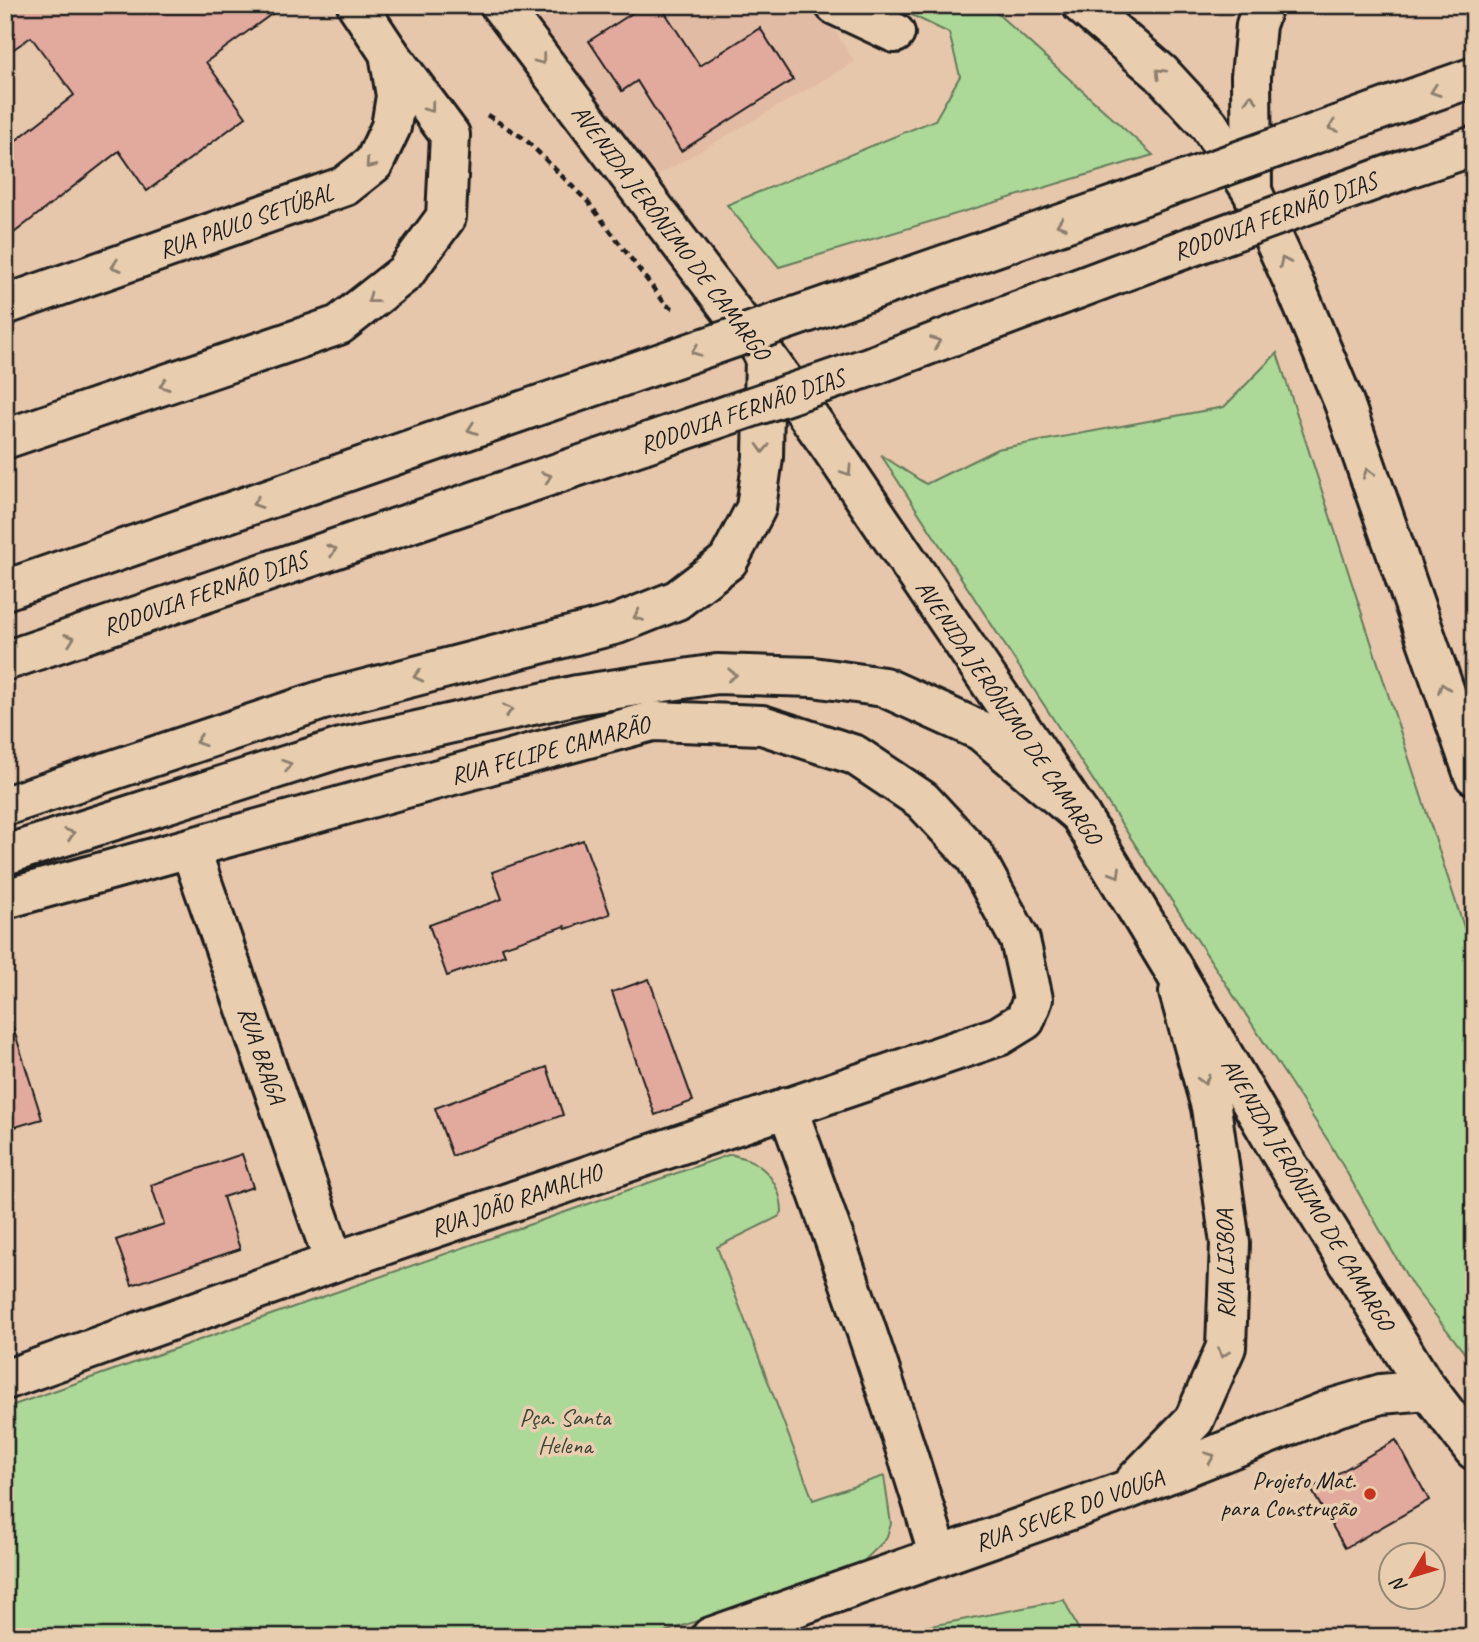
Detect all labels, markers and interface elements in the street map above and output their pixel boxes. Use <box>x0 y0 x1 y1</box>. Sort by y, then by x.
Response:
one-way arrow <box>533 52 545 64</box>
one-way arrow <box>1156 69 1169 82</box>
one-way arrow <box>1430 83 1442 97</box>
one-way arrow <box>1243 93 1259 103</box>
street label: AVENIDA JERÔNIMO DE CAMARGO <box>565 98 779 368</box>
one-way arrow <box>422 100 434 113</box>
one-way arrow <box>1327 119 1339 133</box>
one-way arrow <box>366 155 378 168</box>
street label: RODOVIA FERNÃO DIAS <box>1169 164 1384 267</box>
street label: RUA PAULO SETÚBAL <box>155 177 338 265</box>
one-way arrow <box>1055 216 1067 230</box>
one-way arrow <box>1278 257 1292 269</box>
one-way arrow <box>110 258 123 272</box>
one-way arrow <box>367 290 380 303</box>
one-way arrow <box>929 337 941 351</box>
one-way arrow <box>690 343 702 357</box>
street label: RODOVIA FERNÃO DIAS <box>636 361 851 460</box>
one-way arrow <box>158 377 170 391</box>
one-way arrow <box>467 421 479 435</box>
one-way arrow <box>755 442 770 453</box>
one-way arrow <box>838 463 851 476</box>
one-way arrow <box>1362 467 1376 480</box>
one-way arrow <box>540 471 553 485</box>
one-way arrow <box>252 495 264 509</box>
street label: RODOVIA FERNÃO DIAS <box>99 543 314 642</box>
one-way arrow <box>325 544 337 558</box>
street label: AVENIDA JERÔNIMO DE CAMARGO <box>909 574 1110 852</box>
one-way arrow <box>632 608 644 622</box>
one-way arrow <box>63 633 75 647</box>
one-way arrow <box>727 667 738 682</box>
one-way arrow <box>412 668 424 682</box>
one-way arrow <box>1437 682 1451 694</box>
one-way arrow <box>502 704 514 719</box>
street label: RUA FELIPE CAMARÃO <box>447 708 656 791</box>
one-way arrow <box>195 733 207 747</box>
one-way arrow <box>280 759 293 773</box>
one-way arrow <box>64 828 76 842</box>
one-way arrow <box>1107 866 1120 879</box>
street label: RUA BRAGA <box>231 1003 293 1108</box>
street label: AVENIDA JERÔNIMO DE CAMARGO <box>1215 1052 1403 1338</box>
one-way arrow <box>1195 1073 1210 1085</box>
street label: RUA JOÃO RAMALHO <box>426 1156 608 1243</box>
street label: RUA LISBOA <box>1209 1208 1241 1319</box>
one-way arrow <box>1217 1346 1231 1358</box>
park label: Pça. Santa Helena <box>520 1402 612 1460</box>
one-way arrow <box>1204 1451 1216 1465</box>
street label: RUA SEVER DO VOUGA <box>971 1462 1168 1558</box>
place label: Projeto Mat. para Construção <box>1221 1465 1358 1523</box>
marker: Projeto Mat. para Construção <box>1362 1486 1378 1502</box>
north arrow <box>1378 1540 1448 1610</box>
text: N <box>1384 1571 1412 1598</box>

